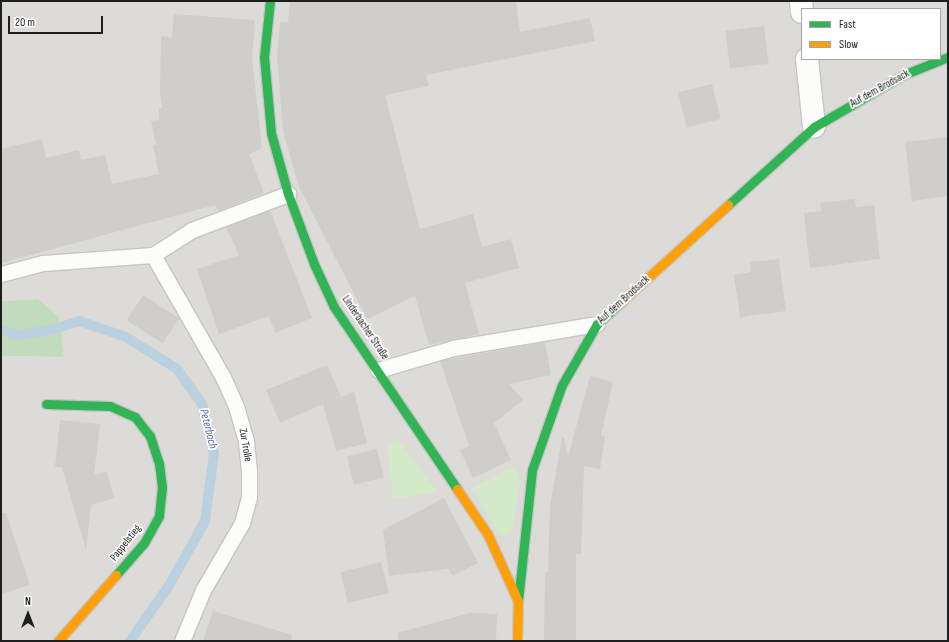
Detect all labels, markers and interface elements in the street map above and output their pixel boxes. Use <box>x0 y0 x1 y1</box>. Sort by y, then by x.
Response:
scale bar <box>10 8 105 34</box>
legend <box>801 8 941 60</box>
text: 20 m <box>15 15 35 30</box>
text: Fast <box>839 17 856 32</box>
text: Slow <box>839 37 858 52</box>
street label: Auf dem Brodsack <box>848 67 912 111</box>
street label: Auf dem Brodsack <box>595 273 653 327</box>
street label: Linderbacher Straße <box>339 293 391 363</box>
water label: Peterbach <box>196 408 220 450</box>
street label: Zur Trolle <box>236 427 254 463</box>
street label: Pappelstieg <box>108 522 144 564</box>
north arrow <box>8 594 48 634</box>
text: N <box>25 595 31 608</box>

